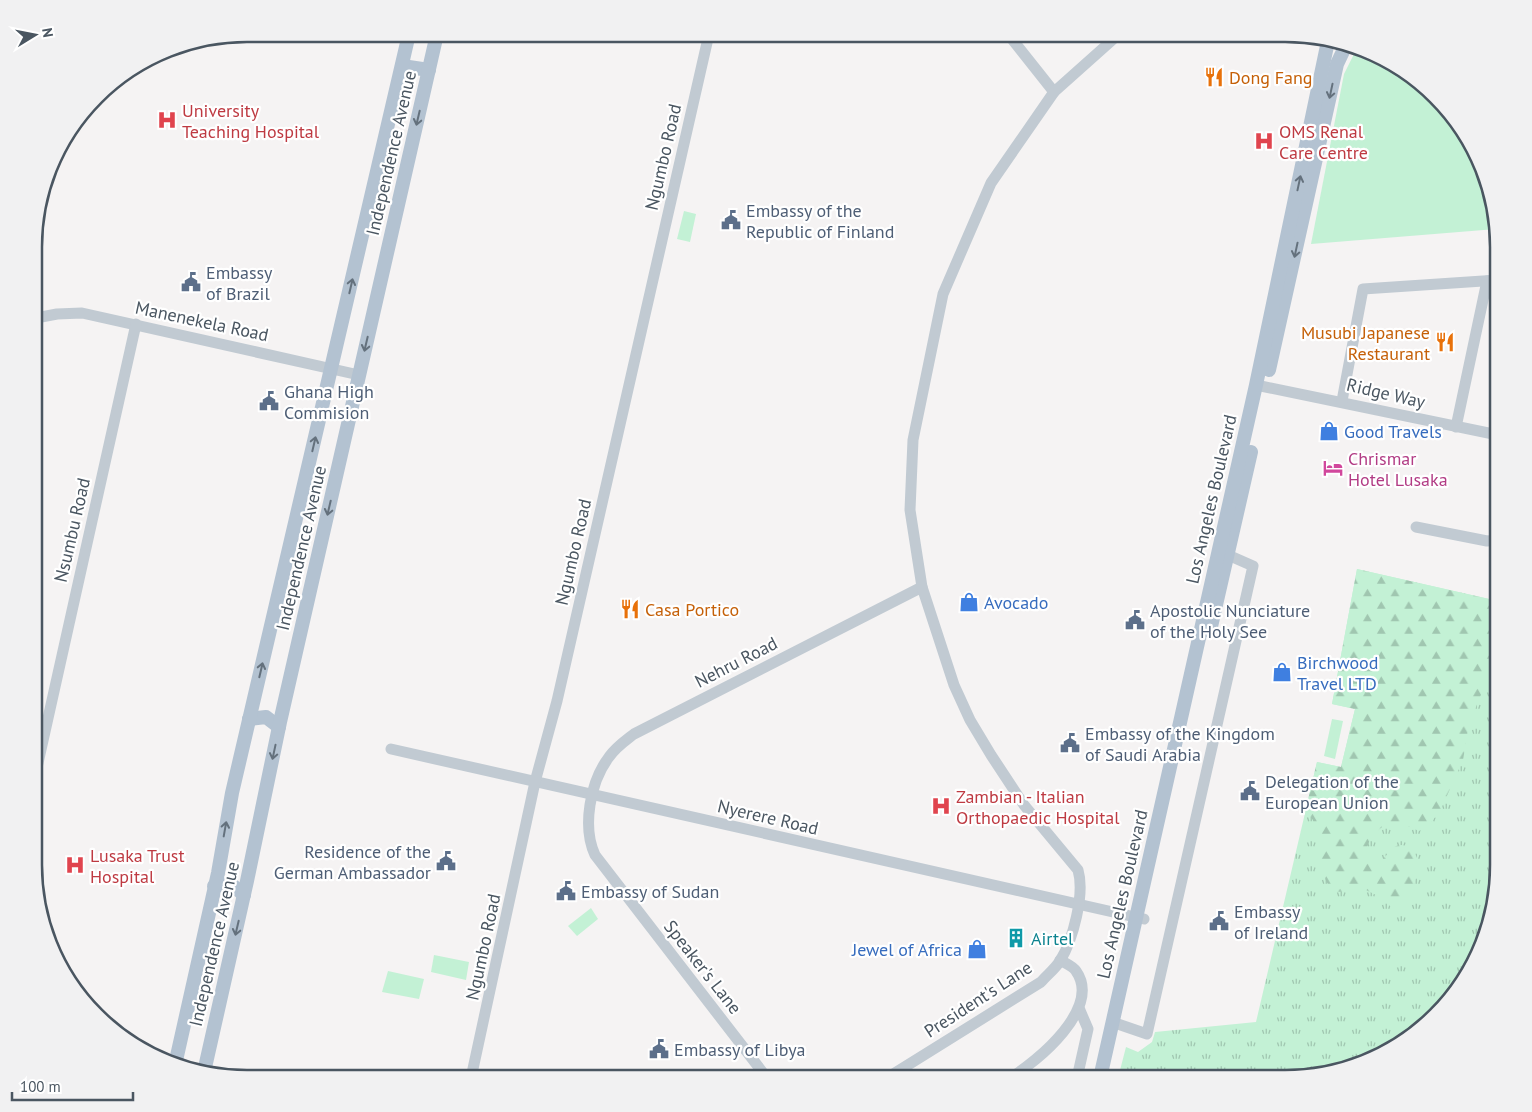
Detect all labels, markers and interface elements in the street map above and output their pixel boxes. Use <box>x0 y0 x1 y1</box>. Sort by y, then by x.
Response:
north arrow <box>10 10 60 60</box>
text: N <box>38 27 57 39</box>
restaurant icon: Dong Fang <box>1203 66 1225 88</box>
place label: Dong Fang <box>1229 66 1312 89</box>
street label: Independence Avenue <box>361 68 421 238</box>
one-way arrow <box>1326 83 1335 99</box>
place label: University Teaching Hospital <box>182 99 320 143</box>
street label: Ngumbo Road <box>640 102 686 212</box>
hospital icon: University Teaching Hospital <box>156 109 178 131</box>
one-way arrow <box>413 109 422 125</box>
place label: OMS Renal Care Centre <box>1279 120 1368 164</box>
hospital icon: OMS Renal Care Centre <box>1253 130 1275 152</box>
one-way arrow <box>1294 175 1304 191</box>
place label: Embassy of the Republic of Finland <box>746 199 894 243</box>
public building icon: Embassy of the Republic of Finland <box>720 209 742 231</box>
one-way arrow <box>1290 241 1300 257</box>
place label: Embassy of Brazil <box>206 261 273 305</box>
public building icon: Embassy of Brazil <box>180 271 202 293</box>
one-way arrow <box>347 278 356 294</box>
street label: Manenekela Road <box>133 296 271 346</box>
place label: Musubi Japanese Restaurant <box>1301 321 1430 365</box>
restaurant icon: Musubi Japanese Restaurant <box>1434 331 1456 353</box>
one-way arrow <box>361 336 370 352</box>
street label: Ridge Way <box>1344 373 1428 413</box>
place label: Ghana High Commision <box>284 380 374 424</box>
public building icon: Ghana High Commision <box>258 390 280 412</box>
street label: Los Angeles Boulevard <box>1180 412 1242 586</box>
shop icon: Good Travels <box>1318 420 1340 442</box>
place label: Good Travels <box>1344 420 1442 443</box>
one-way arrow <box>310 436 319 452</box>
place label: Chrismar Hotel Lusaka <box>1348 447 1448 491</box>
hotel icon: Chrismar Hotel Lusaka <box>1322 457 1344 479</box>
street label: Independence Avenue <box>271 463 331 633</box>
street label: Nsumbu Road <box>49 476 95 584</box>
street label: Ngumbo Road <box>550 497 596 607</box>
one-way arrow <box>324 499 333 515</box>
shop icon: Avocado <box>958 591 980 613</box>
place label: Avocado <box>984 591 1048 614</box>
restaurant icon: Casa Portico <box>619 598 641 620</box>
place label: Casa Portico <box>645 598 739 621</box>
place label: Apostolic Nunciature of the Holy See <box>1150 599 1310 643</box>
public building icon: Apostolic Nunciature of the Holy See <box>1124 609 1146 631</box>
street label: Nehru Road <box>691 631 781 693</box>
place label: Birchwood Travel LTD <box>1297 651 1378 695</box>
shop icon: Birchwood Travel LTD <box>1271 661 1293 683</box>
one-way arrow <box>256 663 266 679</box>
place label: Embassy of the Kingdom of Saudi Arabia <box>1085 722 1275 766</box>
public building icon: Embassy of the Kingdom of Saudi Arabia <box>1059 732 1081 754</box>
one-way arrow <box>269 743 278 759</box>
place label: Delegation of the European Union <box>1265 770 1399 814</box>
public building icon: Delegation of the European Union <box>1239 780 1261 802</box>
place label: Zambian - Italian Orthopaedic Hospital <box>956 785 1120 829</box>
street label: Nyerere Road <box>715 794 821 840</box>
hospital icon: Zambian - Italian Orthopaedic Hospital <box>930 795 952 817</box>
street label: Los Angeles Boulevard <box>1091 807 1153 981</box>
one-way arrow <box>221 821 231 837</box>
place label: Residence of the German Ambassador <box>274 840 431 884</box>
place label: Lusaka Trust Hospital <box>90 844 185 888</box>
public building icon: Residence of the German Ambassador <box>435 850 457 872</box>
hospital icon: Lusaka Trust Hospital <box>64 854 86 876</box>
street label: Independence Avenue <box>184 859 244 1029</box>
public building icon: Embassy of Sudan <box>555 880 577 902</box>
place label: Embassy of Sudan <box>581 880 719 903</box>
street label: Ngumbo Road <box>460 892 506 1002</box>
place label: Embassy of Ireland <box>1234 900 1308 944</box>
public building icon: Embassy of Ireland <box>1208 910 1230 932</box>
street label: Speaker's Lane <box>659 915 747 1019</box>
one-way arrow <box>232 919 241 935</box>
building icon: Airtel <box>1005 927 1027 949</box>
place label: Airtel <box>1031 927 1074 950</box>
place label: Jewel of Africa <box>851 938 962 961</box>
shop icon: Jewel of Africa <box>966 938 988 960</box>
street label: President's Lane <box>920 956 1036 1042</box>
public building icon: Embassy of Libya <box>648 1038 670 1060</box>
place label: Embassy of Libya <box>674 1038 806 1061</box>
scale bar <box>12 1070 134 1102</box>
text: 100 m <box>20 1077 61 1096</box>

